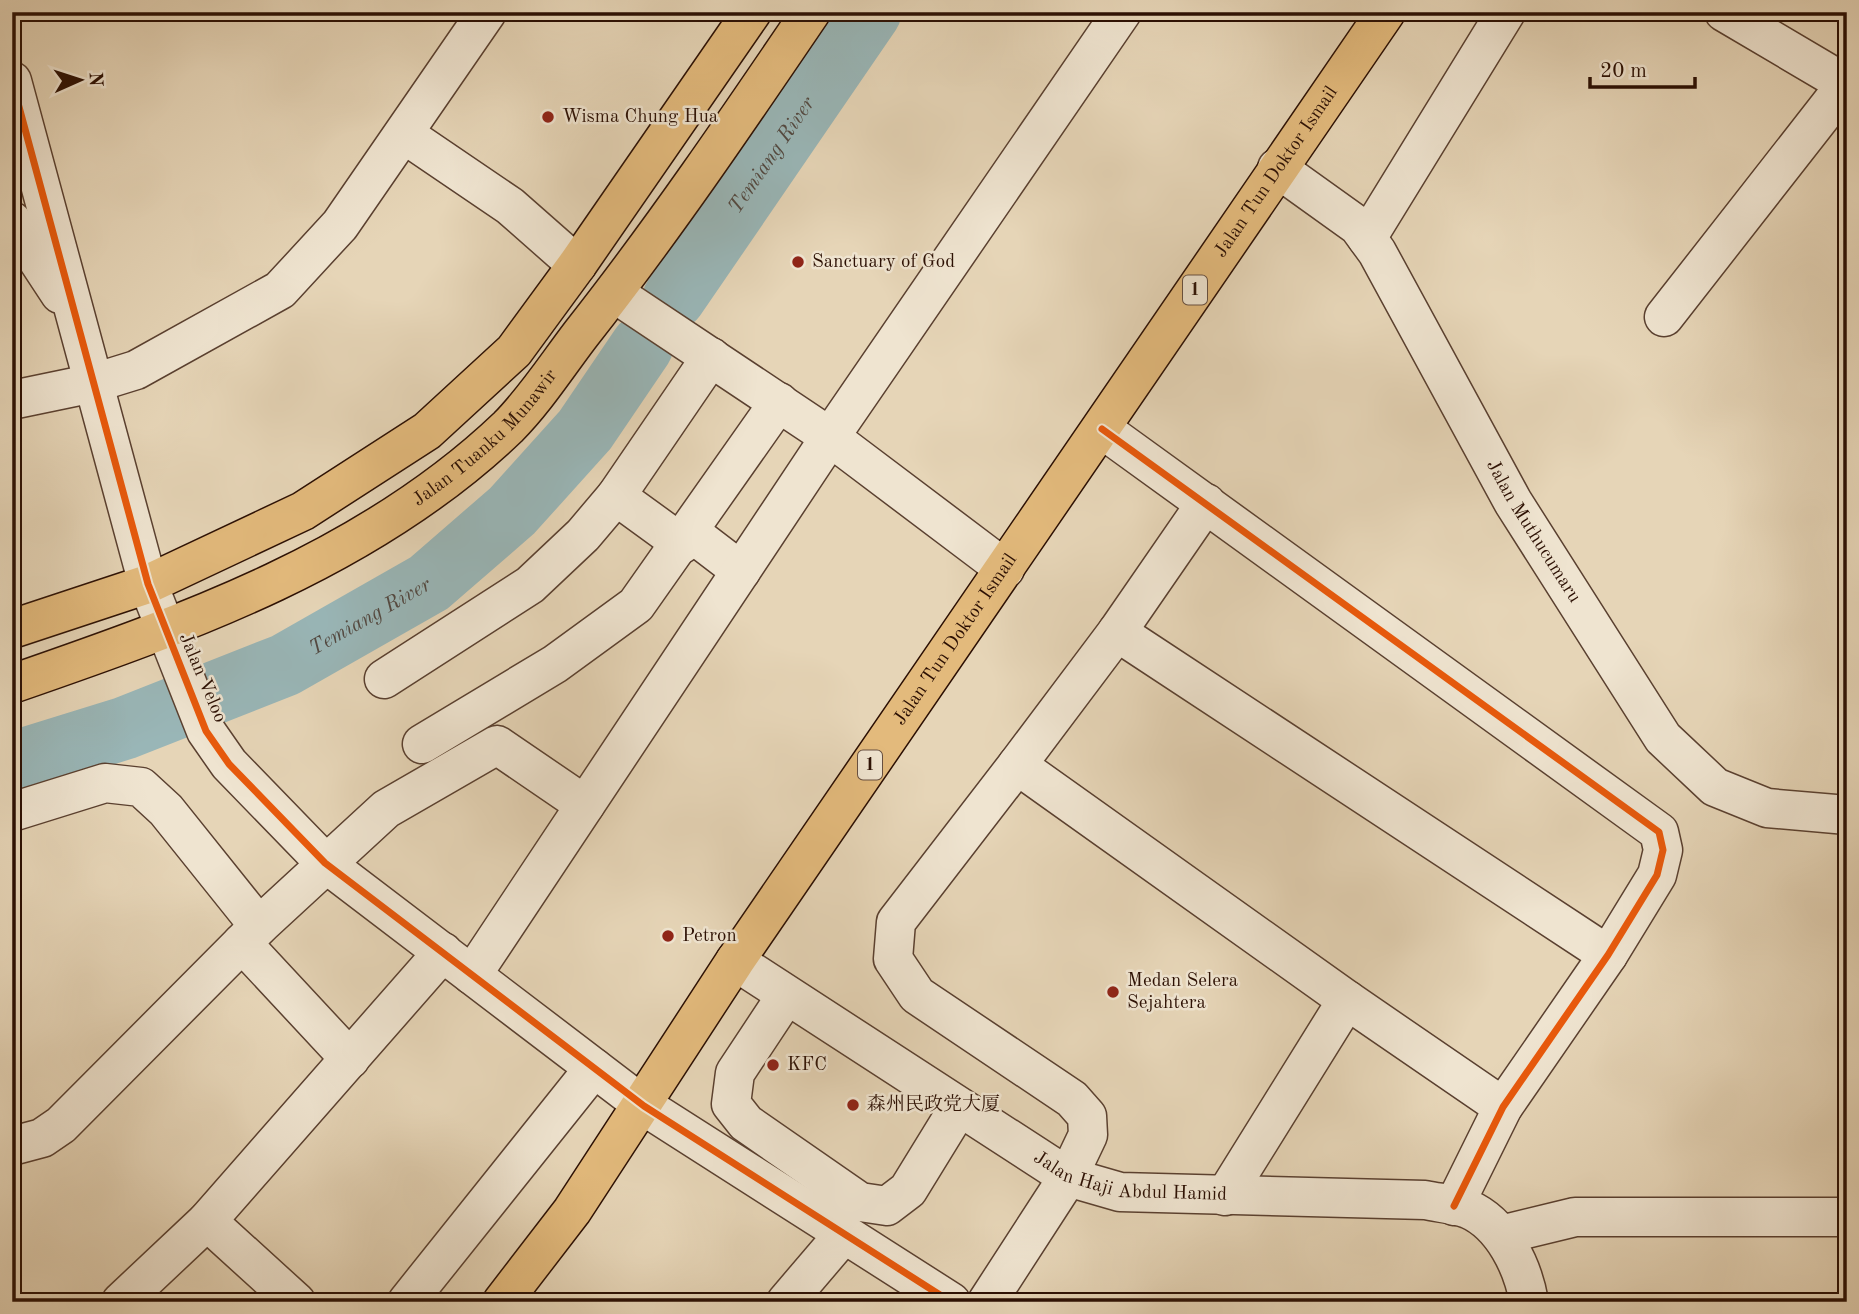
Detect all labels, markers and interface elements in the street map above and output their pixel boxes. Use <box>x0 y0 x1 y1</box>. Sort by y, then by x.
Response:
north arrow <box>46 46 116 116</box>
scale bar <box>1590 46 1694 90</box>
text: 20 m <box>1600 61 1647 82</box>
text: N <box>85 71 104 87</box>
street label: Jalan Tun Doktor Ismail <box>1211 83 1341 261</box>
water label: Temiang River <box>725 92 819 217</box>
place label: Wisma Chung Hua <box>562 108 719 127</box>
marker: Wisma Chung Hua <box>540 109 556 125</box>
place label: Sanctuary of God <box>812 253 955 272</box>
marker: Sanctuary of God <box>790 254 806 270</box>
road number: 1 <box>1183 276 1207 304</box>
street label: Jalan Tuanku Munawir <box>409 366 561 510</box>
street label: Jalan Muthucumaru <box>1482 457 1584 606</box>
street label: Jalan Tun Doktor Ismail <box>890 551 1021 729</box>
water label: Temiang River <box>306 573 435 659</box>
street label: Jalan Veloo <box>175 630 229 726</box>
road number: 1 <box>858 750 882 780</box>
place label: Petron <box>682 927 737 946</box>
marker: Petron <box>660 928 676 944</box>
place label: Medan Selera Sejahtera <box>1127 972 1239 1013</box>
marker: Medan Selera Sejahtera <box>1105 984 1121 1000</box>
place label: KFC <box>787 1056 827 1075</box>
marker: KFC <box>765 1057 781 1073</box>
place label: 森州民政党大厦 <box>867 1093 1000 1115</box>
marker: 森州民政党大厦 <box>845 1097 861 1113</box>
street label: Jalan Haji Abdul Hamid <box>1030 1148 1227 1204</box>

